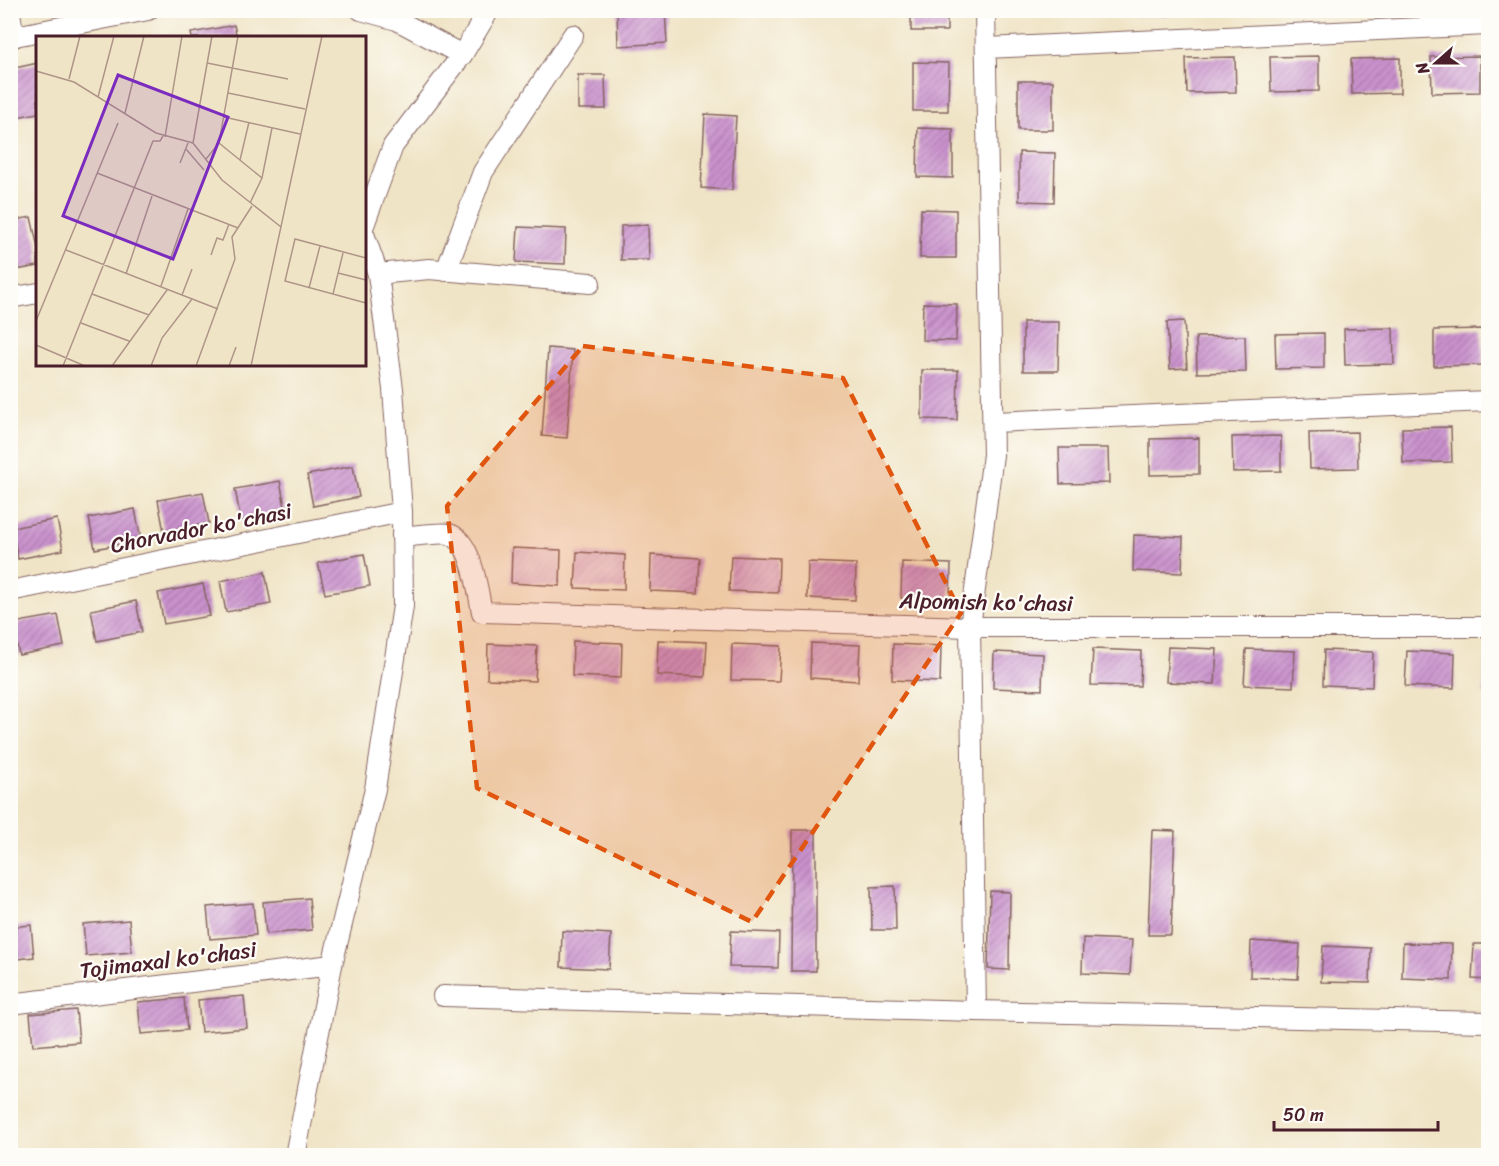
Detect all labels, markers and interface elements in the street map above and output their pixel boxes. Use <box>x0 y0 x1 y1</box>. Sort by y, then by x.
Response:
north arrow <box>1406 33 1466 93</box>
inset map <box>36 36 366 366</box>
text: N <box>1407 57 1438 80</box>
street label: Chorvador ko'chasi <box>107 491 296 565</box>
street label: Alpomish ko'chasi <box>898 581 1074 623</box>
street label: Tojimaxal ko'chasi <box>77 930 259 990</box>
scale bar <box>1274 1094 1438 1132</box>
text: 50 m <box>1283 1099 1324 1131</box>

